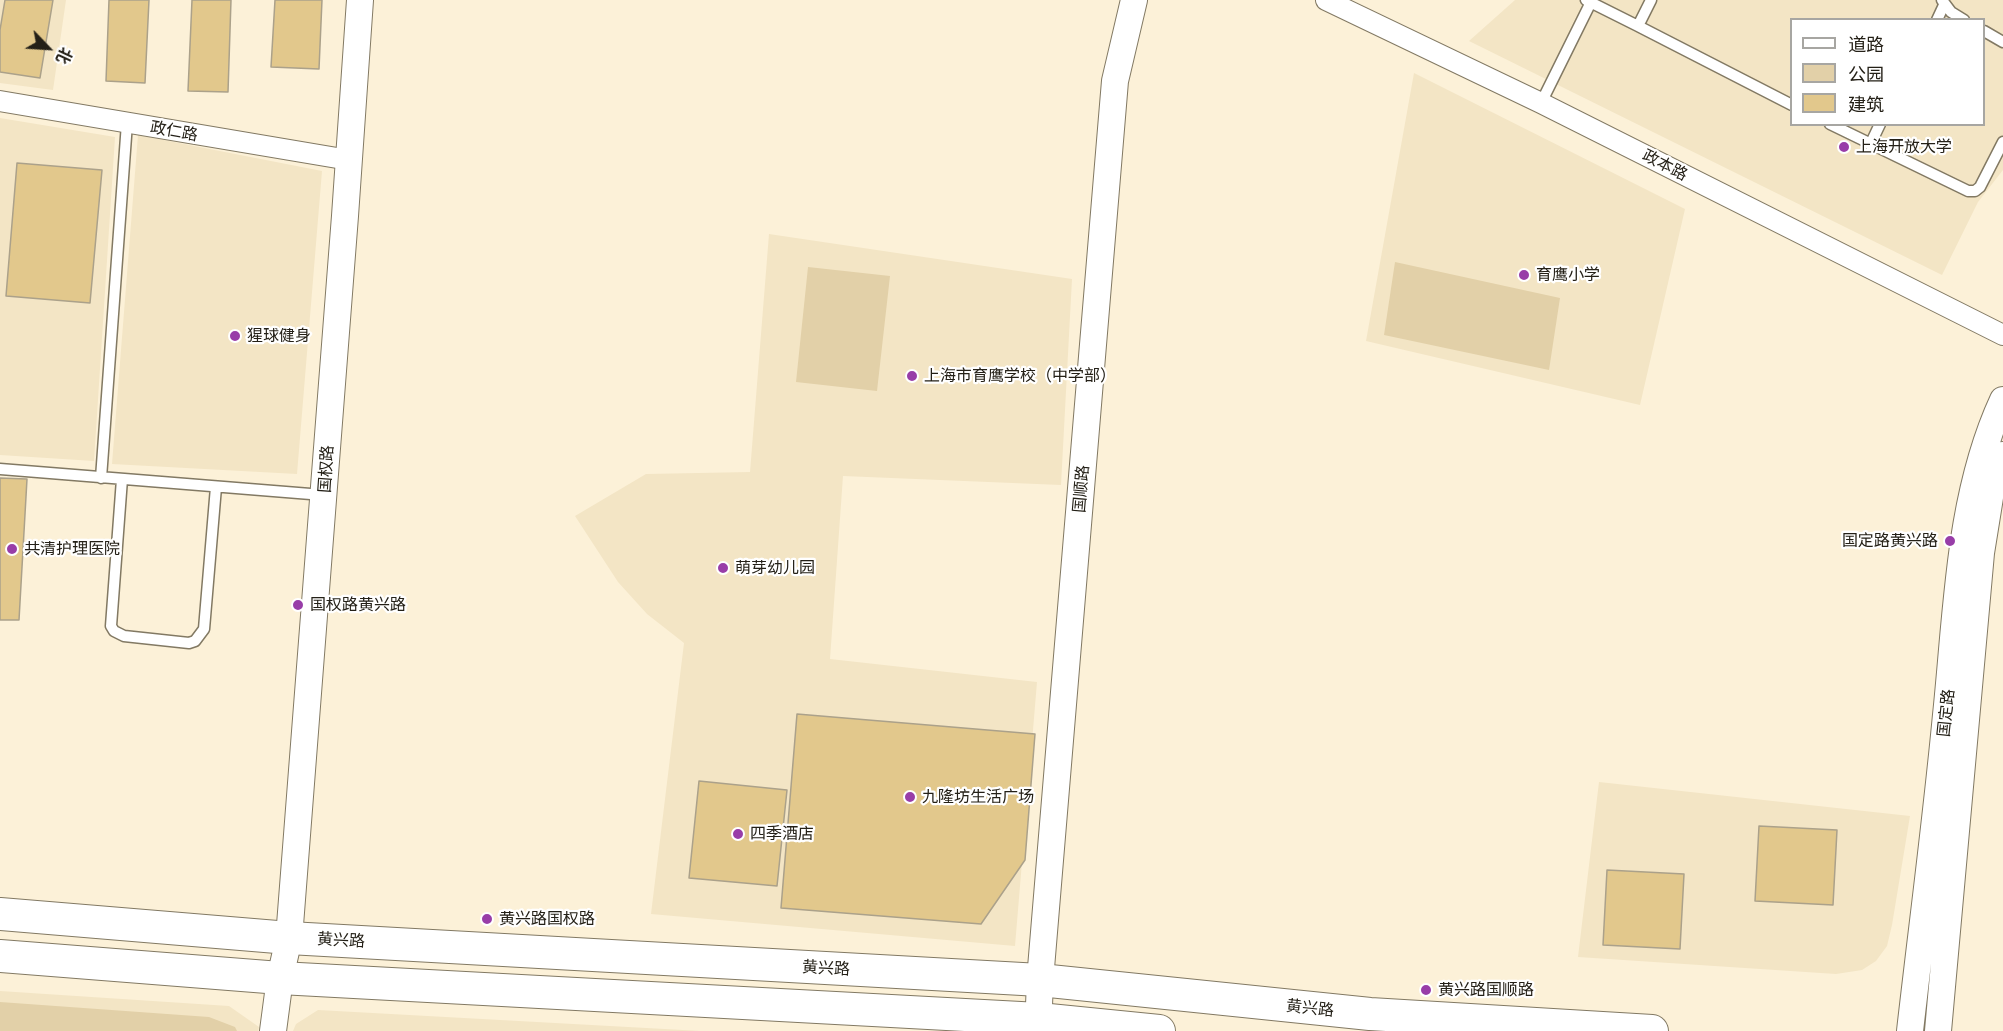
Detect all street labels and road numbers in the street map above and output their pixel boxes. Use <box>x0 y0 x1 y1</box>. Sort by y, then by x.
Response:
street label: 政仁路 <box>149 117 199 145</box>
street label: 政本路 <box>1639 146 1691 184</box>
street label: 国权路 <box>315 444 337 494</box>
street label: 国顺路 <box>1069 464 1093 514</box>
street label: 国定路 <box>1934 688 1958 738</box>
street label: 黄兴路 <box>317 929 365 951</box>
street label: 黄兴路 <box>802 957 850 979</box>
street label: 黄兴路 <box>1285 996 1335 1020</box>

